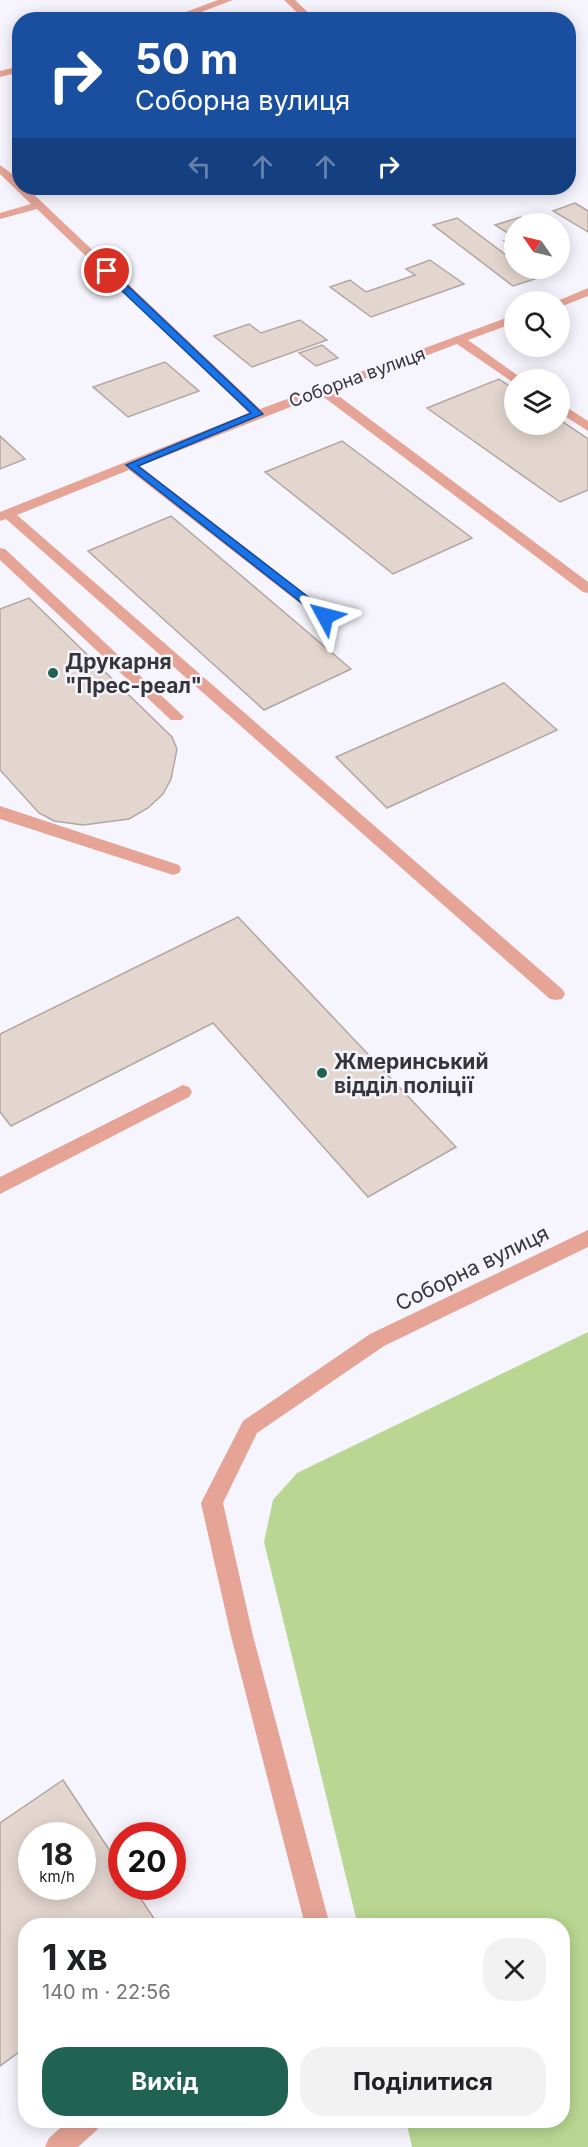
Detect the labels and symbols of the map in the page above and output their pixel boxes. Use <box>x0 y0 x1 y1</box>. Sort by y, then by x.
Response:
north arrow <box>504 213 570 279</box>
pin <box>81 245 132 296</box>
street label: Соборна вулиця <box>286 343 428 411</box>
position arrow <box>293 584 357 648</box>
place label: Друкарня "Прес-реал" <box>65 649 202 698</box>
marker: Друкарня "Прес-реал" <box>46 666 60 680</box>
place label: Жмеринський відділ поліції <box>334 1049 489 1098</box>
marker: Жмеринський відділ поліції <box>315 1066 329 1080</box>
street label: Соборна вулиця <box>391 1220 553 1316</box>
speed limit sign: 20 <box>108 1822 186 1900</box>

